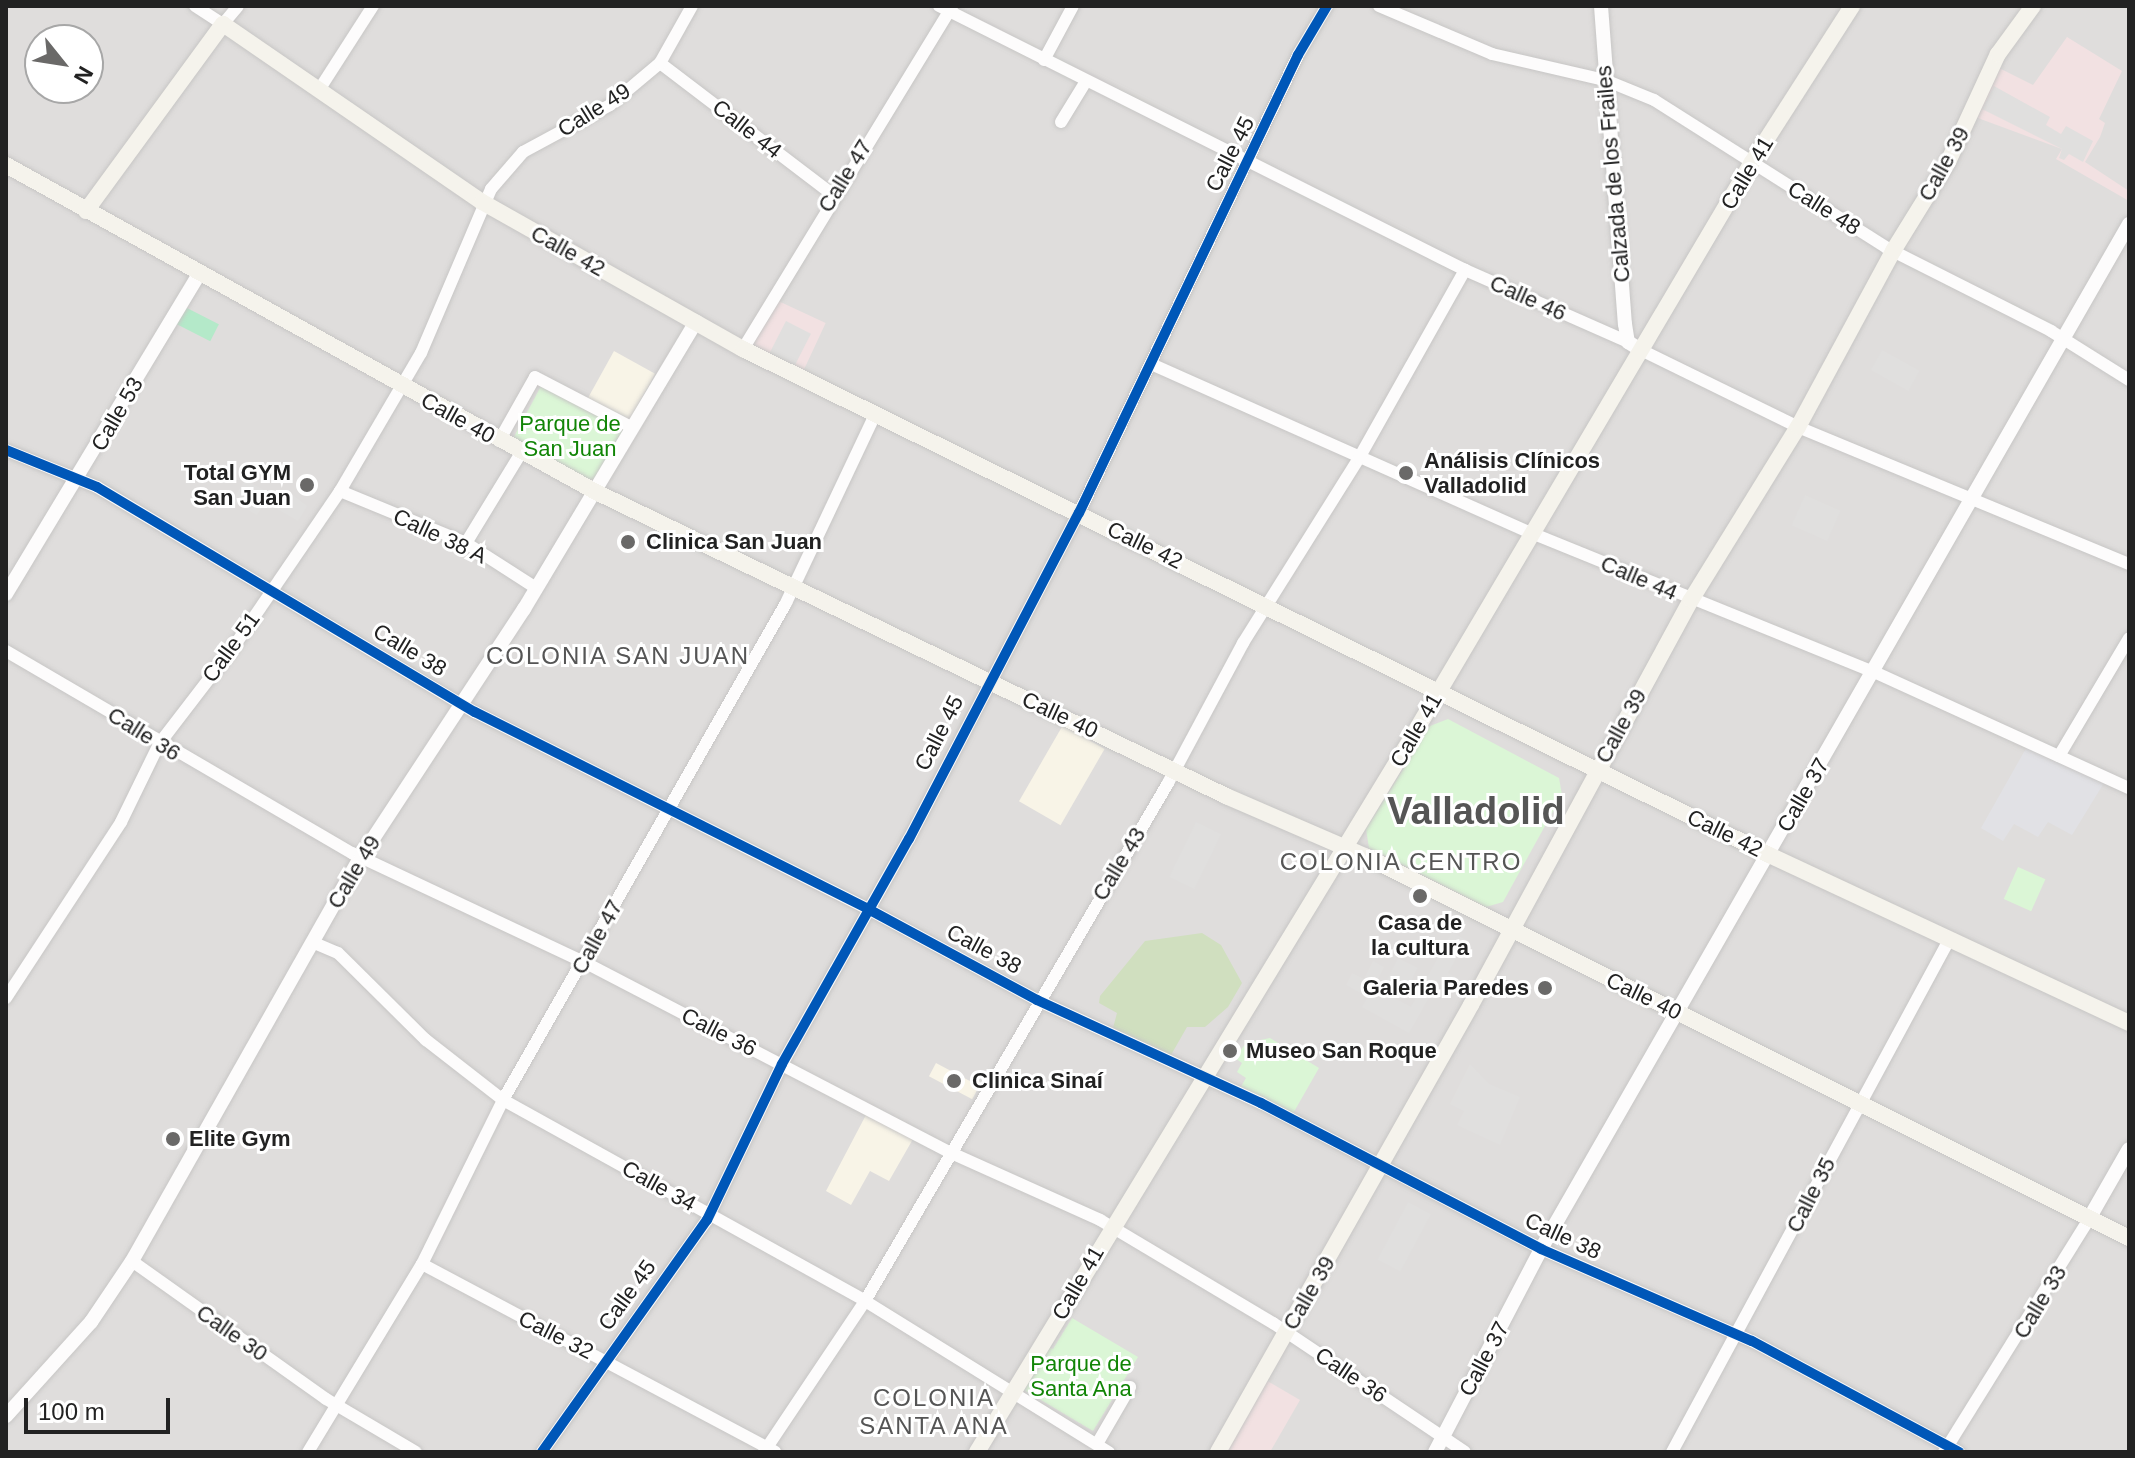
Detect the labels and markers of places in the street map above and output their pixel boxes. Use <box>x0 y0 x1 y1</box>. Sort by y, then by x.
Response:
place label: Análisis Clínicos Valladolid <box>1424 447 1600 498</box>
place label: Total GYM San Juan <box>184 459 291 510</box>
marker: Análisis Clínicos Valladolid <box>1395 462 1417 484</box>
marker: Total GYM San Juan <box>298 476 316 494</box>
place label: Clinica San Juan <box>646 529 822 555</box>
marker: Clinica San Juan <box>617 531 639 553</box>
marker: Casa de la cultura <box>1411 887 1429 905</box>
place label: Casa de la cultura <box>1371 909 1469 960</box>
place label: Galeria Paredes <box>1363 975 1529 1001</box>
marker: Galeria Paredes <box>1536 979 1554 997</box>
place label: Museo San Roque <box>1246 1038 1437 1064</box>
marker: Museo San Roque <box>1221 1042 1239 1060</box>
place label: Clinica Sinaí <box>972 1068 1103 1094</box>
marker: Clinica Sinaí <box>943 1070 965 1092</box>
place label: Elite Gym <box>189 1126 290 1152</box>
marker: Elite Gym <box>164 1130 182 1148</box>

